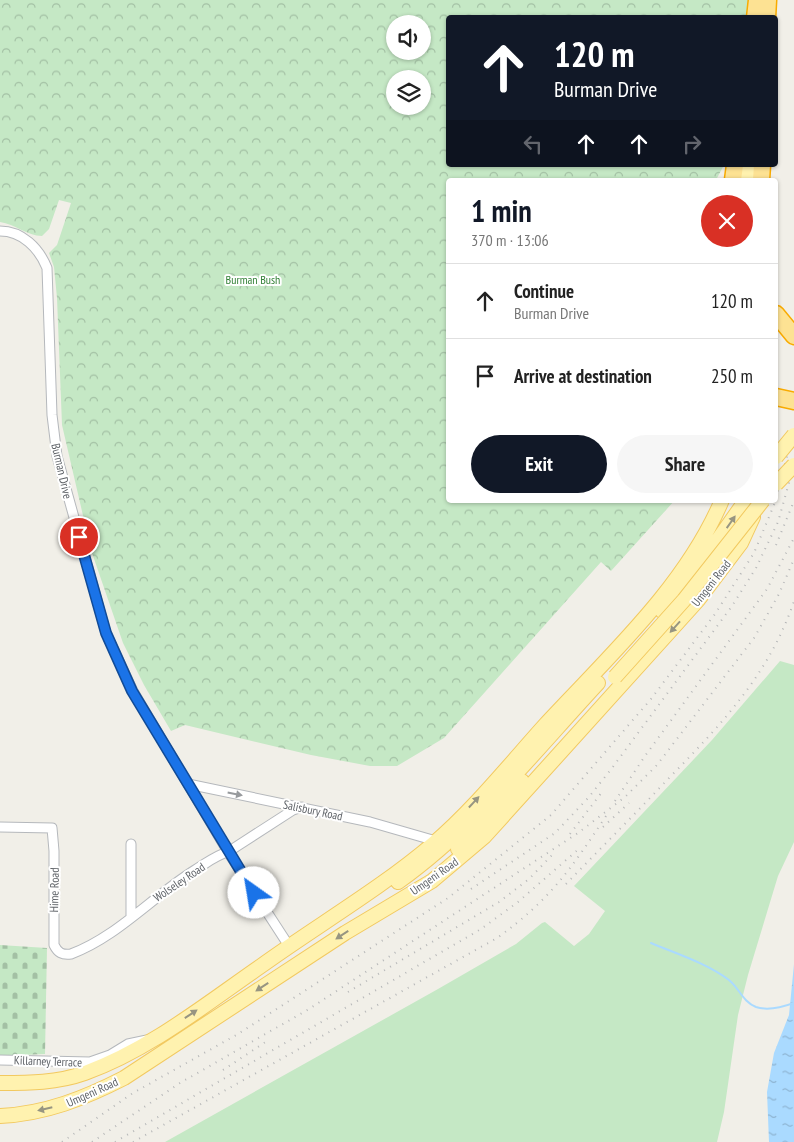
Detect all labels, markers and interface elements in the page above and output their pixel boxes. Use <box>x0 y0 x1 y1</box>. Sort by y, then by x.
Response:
map controls <box>386 15 431 115</box>
button: sound <box>386 15 431 60</box>
text: 120 m <box>554 31 635 77</box>
icon: ahead <box>471 35 536 100</box>
button: layers <box>386 70 431 115</box>
text: Burman Drive <box>554 75 657 103</box>
icon: left <box>519 130 547 158</box>
icon: ahead <box>572 130 600 158</box>
icon: ahead <box>625 130 653 158</box>
icon: right <box>678 130 706 158</box>
text: 1 min <box>471 191 532 230</box>
button: close <box>701 195 753 247</box>
text: 370 m · 13:06 <box>471 230 549 250</box>
park label: Burman Bush <box>226 272 280 287</box>
text: Continue <box>514 279 574 303</box>
icon: ahead <box>471 287 499 315</box>
text: 120 m <box>711 289 753 313</box>
text: Burman Drive <box>514 303 589 323</box>
icon: arrive <box>471 362 499 390</box>
text: Arrive at destination <box>514 364 652 388</box>
text: 250 m <box>711 364 753 388</box>
button: Exit <box>471 435 607 493</box>
button: Share <box>617 435 753 493</box>
street label: Burman Drive <box>48 442 76 500</box>
one-way arrow <box>726 515 736 529</box>
pin <box>58 516 100 558</box>
icon: arrive <box>65 523 93 551</box>
street label: Umgeni Road <box>688 557 734 609</box>
one-way arrow <box>670 621 681 633</box>
one-way arrow <box>228 790 244 798</box>
street label: Salisbury Road <box>282 796 344 824</box>
one-way arrow <box>468 797 480 809</box>
street label: Umgeni Road <box>407 854 461 898</box>
street label: Wolseley Road <box>150 859 208 905</box>
position arrow <box>227 866 279 918</box>
street label: Hime Road <box>46 867 62 913</box>
one-way arrow <box>335 930 348 940</box>
one-way arrow <box>255 982 269 992</box>
one-way arrow <box>184 1009 197 1019</box>
street label: Killarney Terrace <box>14 1052 82 1070</box>
street label: Umgeni Road <box>64 1074 120 1110</box>
one-way arrow <box>38 1105 53 1113</box>

